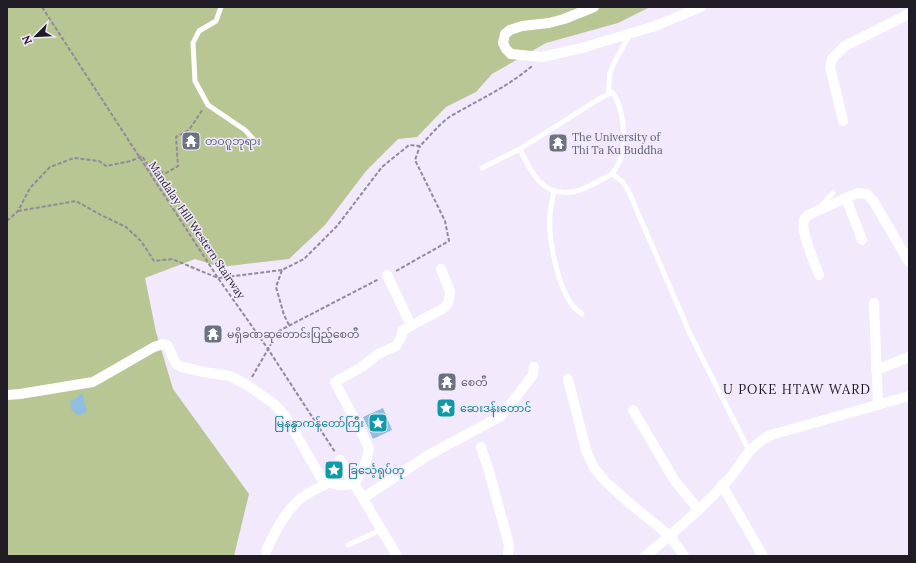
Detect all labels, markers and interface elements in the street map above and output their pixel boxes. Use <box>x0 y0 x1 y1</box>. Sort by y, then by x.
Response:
north arrow <box>16 16 56 56</box>
text: N <box>19 33 35 47</box>
temple icon: တဝဂူဘုရား <box>180 130 202 152</box>
place label: The University of Thi Ta Ku Buddha <box>572 130 663 157</box>
temple icon: The University of Thi Ta Ku Buddha <box>547 132 569 154</box>
place label: တဝဂူဘုရား <box>205 134 261 150</box>
street label: Mandalay Hill Western Stairway <box>146 159 248 302</box>
temple icon: မရှိခဏဆုတောင်းပြည့်စေတီ <box>202 323 224 345</box>
place label: မရှိခဏဆုတောင်းပြည့်စေတီ <box>227 327 359 343</box>
temple icon: စေတီ <box>436 371 458 393</box>
place label: စေတီ <box>461 375 488 389</box>
district label: U POKE HTAW WARD <box>723 381 871 398</box>
place icon: ဆေးဒန်းတောင် <box>435 397 457 419</box>
place label: ဆေးဒန်းတောင် <box>460 401 531 417</box>
place icon: မြနန္ဒာကန်တော်ကြီး <box>367 412 389 434</box>
place label: မြနန္ဒာကန်တော်ကြီး <box>274 416 364 432</box>
place icon: ခြင်္သေ့ရုပ်တု <box>323 459 345 481</box>
place label: ခြင်္သေ့ရုပ်တု <box>348 463 404 479</box>

